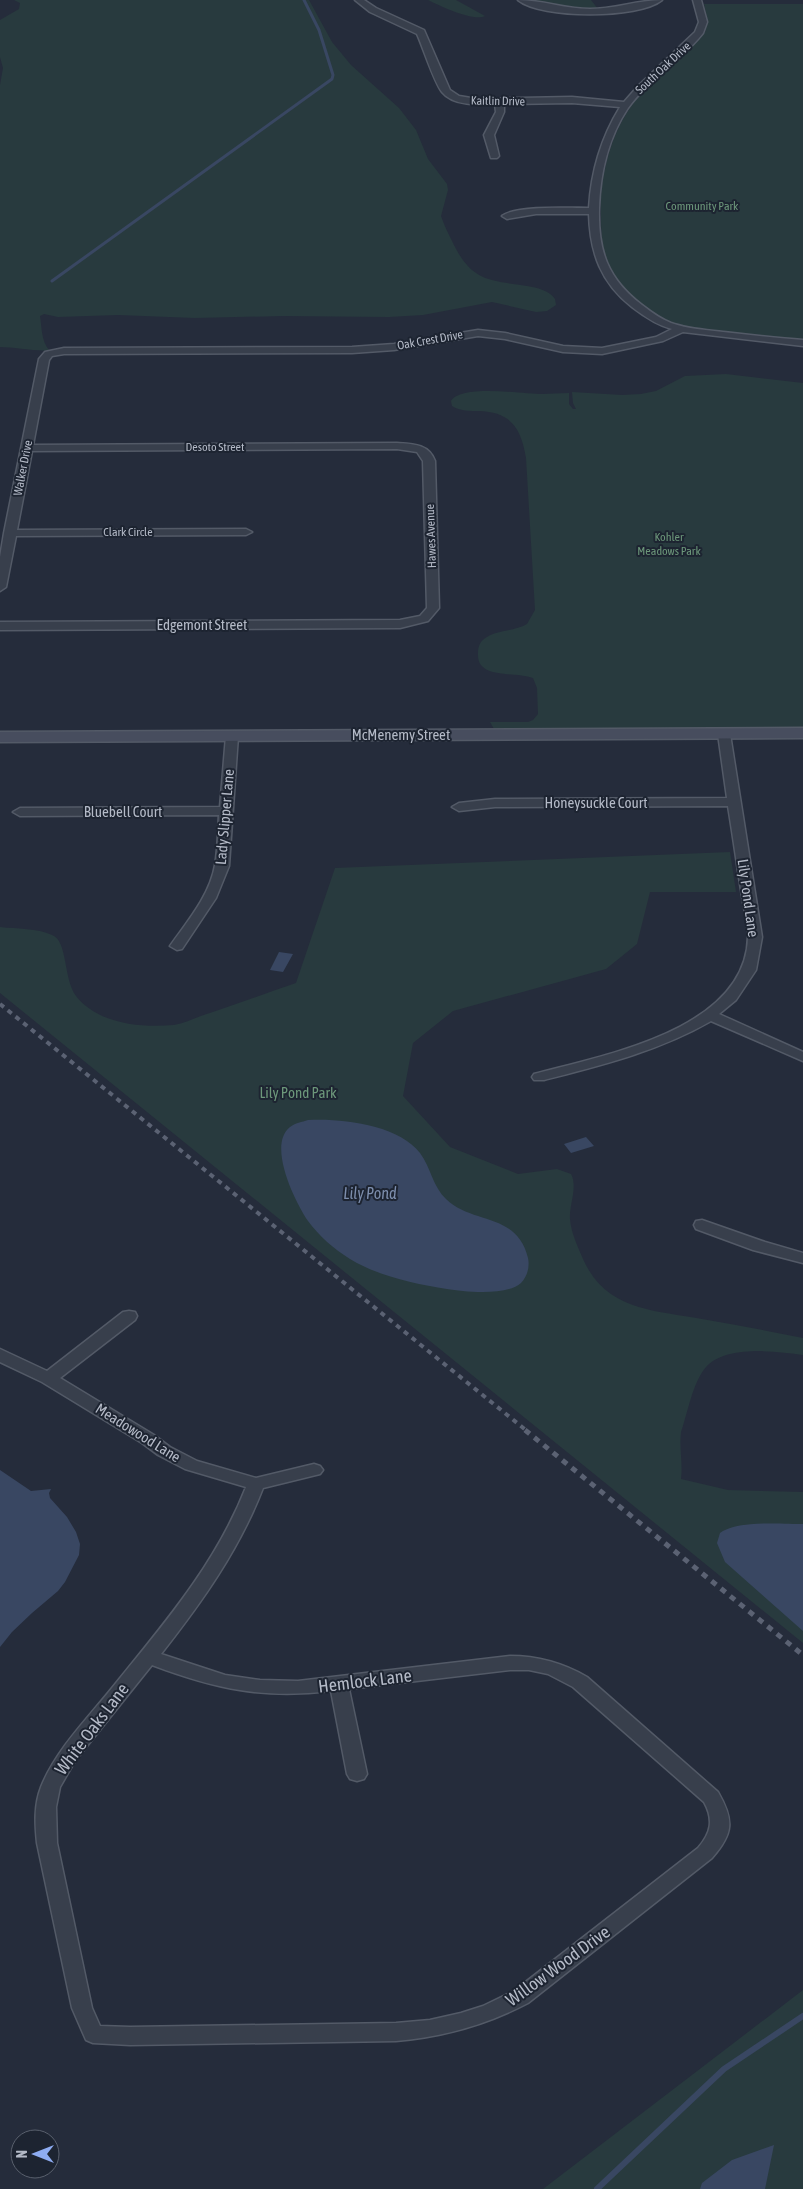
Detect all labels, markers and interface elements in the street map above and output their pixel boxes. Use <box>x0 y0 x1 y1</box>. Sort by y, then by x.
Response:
street label: South Oak Drive <box>633 39 693 97</box>
street label: Kaitlin Drive <box>471 94 525 108</box>
park label: Community Park <box>666 199 739 213</box>
street label: Oak Crest Drive <box>396 327 464 353</box>
street label: Walker Drive <box>11 439 35 497</box>
street label: Desoto Street <box>186 440 245 454</box>
street label: Hawes Avenue <box>423 504 439 568</box>
street label: Clark Circle <box>103 525 153 539</box>
park label: Kohler Meadows Park <box>637 530 701 558</box>
street label: Edgemont Street <box>157 616 247 633</box>
street label: McMenemy Street <box>352 726 450 743</box>
street label: Lady Slipper Lane <box>212 768 237 866</box>
street label: Honeysuckle Court <box>545 794 647 811</box>
street label: Bluebell Court <box>84 803 162 820</box>
street label: Lily Pond Lane <box>735 858 762 938</box>
park label: Lily Pond Park <box>259 1084 337 1101</box>
water label: Lily Pond <box>343 1184 397 1203</box>
street label: Meadowood Lane <box>93 1400 184 1466</box>
street label: Hemlock Lane <box>317 1664 413 1697</box>
street label: White Oaks Lane <box>50 1679 133 1779</box>
street label: Willow Wood Drive <box>502 1921 614 2010</box>
north arrow <box>10 2129 60 2179</box>
text: N <box>14 2150 30 2158</box>

